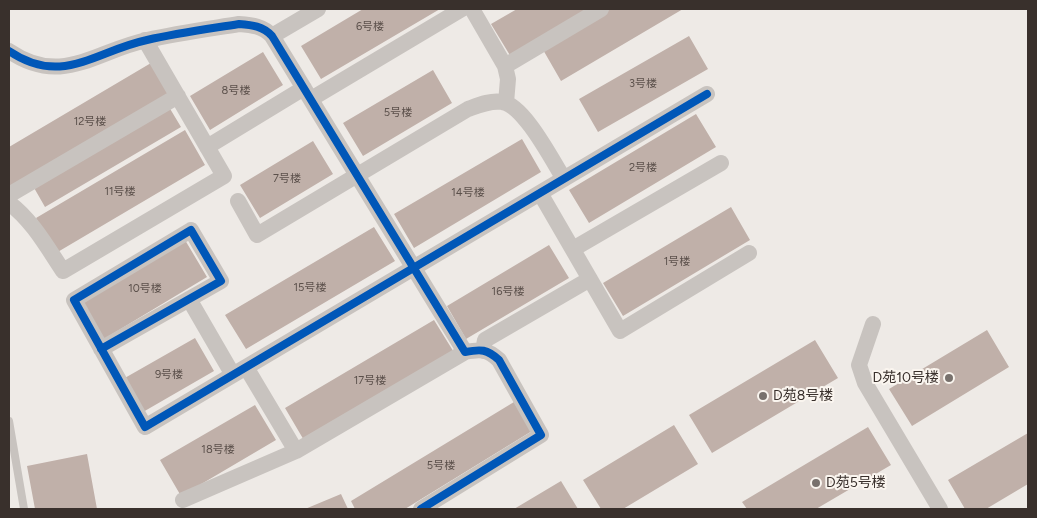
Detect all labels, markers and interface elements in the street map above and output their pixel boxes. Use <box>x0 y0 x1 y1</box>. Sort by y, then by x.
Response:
house number: 6号楼 <box>356 20 384 34</box>
house number: 3号楼 <box>629 77 657 91</box>
house number: 8号楼 <box>222 84 250 98</box>
house number: 5号楼 <box>384 106 412 120</box>
house number: 12号楼 <box>74 115 106 129</box>
house number: 2号楼 <box>629 161 657 175</box>
house number: 7号楼 <box>273 172 301 186</box>
house number: 11号楼 <box>104 185 136 199</box>
house number: 14号楼 <box>451 186 485 200</box>
house number: 1号楼 <box>664 255 690 269</box>
house number: 15号楼 <box>294 281 326 295</box>
house number: 10号楼 <box>128 282 162 296</box>
house number: 16号楼 <box>492 285 524 299</box>
house number: 9号楼 <box>155 368 183 382</box>
place label: D苑10号楼 <box>873 370 939 386</box>
marker: D苑10号楼 <box>943 372 955 384</box>
house number: 17号楼 <box>354 374 386 388</box>
place label: D苑8号楼 <box>773 388 833 404</box>
marker: D苑8号楼 <box>757 390 769 402</box>
house number: 18号楼 <box>201 443 235 457</box>
house number: 5号楼 <box>427 459 455 473</box>
place label: D苑5号楼 <box>826 475 886 491</box>
marker: D苑5号楼 <box>810 477 822 489</box>

